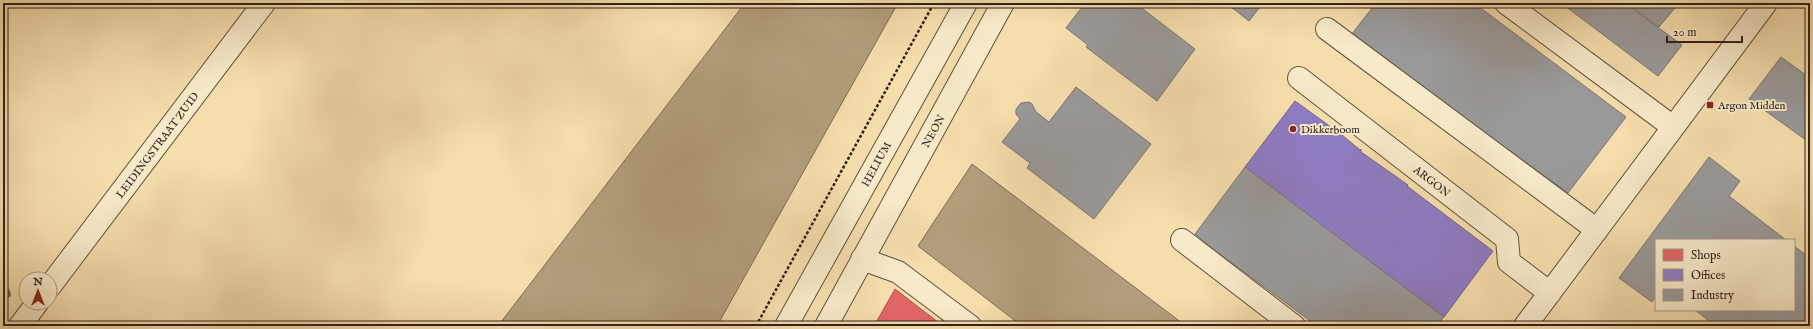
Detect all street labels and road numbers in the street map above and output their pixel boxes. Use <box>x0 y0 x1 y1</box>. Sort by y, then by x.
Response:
street label: LEIDINGSTRAAT ZUID <box>113 90 202 201</box>
street label: NEON <box>919 112 949 150</box>
street label: HELIUM <box>859 139 895 189</box>
street label: ARGON <box>1409 162 1453 201</box>

